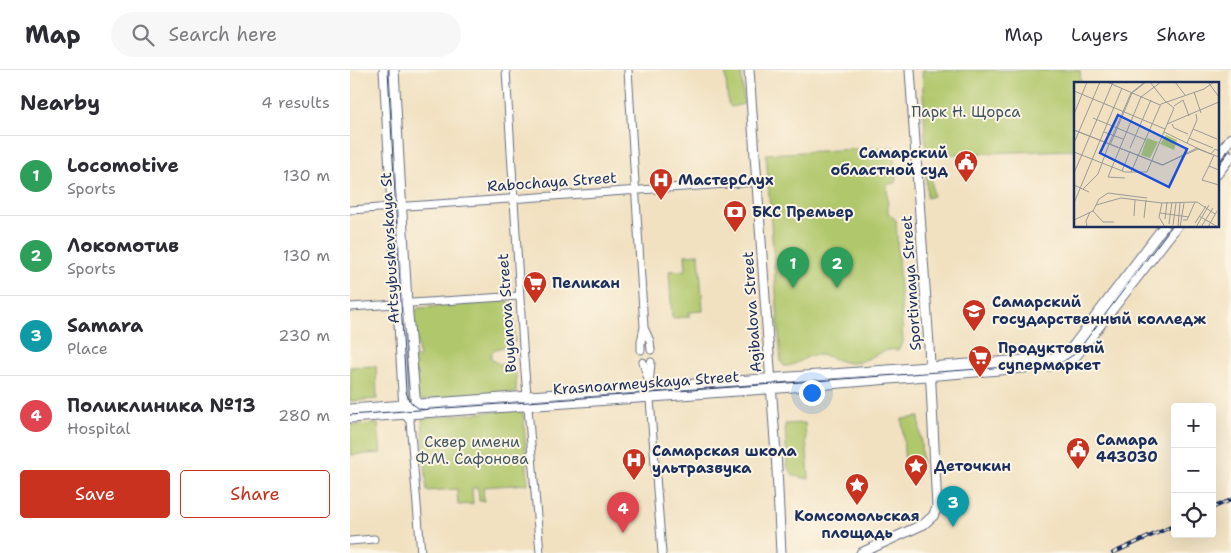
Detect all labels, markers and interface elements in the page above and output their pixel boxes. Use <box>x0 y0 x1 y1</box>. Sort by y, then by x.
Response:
search box <box>111 12 461 57</box>
text: Map <box>25 19 81 51</box>
icon: search <box>129 21 157 49</box>
text: Search here <box>169 22 277 47</box>
text: Map <box>1005 23 1043 47</box>
text: Layers <box>1071 23 1128 47</box>
text: Share <box>1156 23 1206 47</box>
inset map <box>1074 82 1218 228</box>
text: Nearby <box>20 89 100 117</box>
text: 4 results <box>261 92 330 113</box>
park label: Парк Н. Щорса <box>911 102 1021 122</box>
place label: Самарский областной суд <box>830 143 949 180</box>
public building icon: Самарский областной суд <box>953 149 979 183</box>
text: Locomotive <box>67 153 179 178</box>
text: 1 <box>32 165 40 186</box>
text: 130 m <box>283 165 330 186</box>
street label: Rabochaya Street <box>487 167 617 197</box>
hospital icon: МастерСлух <box>648 167 674 201</box>
place label: МастерСлух <box>678 170 774 190</box>
street label: Artsybushevskaya St <box>376 172 404 324</box>
text: Sports <box>67 178 116 199</box>
bank icon: БКС Премьер <box>722 199 748 233</box>
place label: БКС Премьер <box>752 202 854 222</box>
street label: Sportivnaya Street <box>896 215 926 351</box>
text: Локомотив <box>67 233 179 258</box>
text: 2 <box>30 245 42 266</box>
text: 130 m <box>283 245 330 266</box>
pin: 1 <box>777 247 809 288</box>
pin: 2 <box>821 247 853 288</box>
street label: Agibalova Street <box>738 251 766 373</box>
street label: Buyanova Street <box>493 253 521 373</box>
text: Sports <box>67 258 116 279</box>
supermarket icon: Пеликан <box>522 270 548 304</box>
place label: Пеликан <box>552 273 620 293</box>
place label: Самарский государственный колледж <box>992 292 1206 329</box>
school or university icon: Самарский государственный колледж <box>961 298 987 332</box>
text: Samara <box>67 313 143 338</box>
text: 3 <box>30 325 42 346</box>
text: 230 m <box>278 325 330 346</box>
text: Place <box>67 338 108 359</box>
place label: Продуктовый супермаркет <box>998 338 1105 375</box>
supermarket icon: Продуктовый супермаркет <box>967 344 993 378</box>
street label: Krasnoarmeyskaya Street <box>552 367 740 399</box>
your location <box>799 380 825 406</box>
text: Поликлиника №13 <box>67 393 256 418</box>
map controls <box>1171 403 1216 538</box>
button: + <box>1171 403 1216 448</box>
text: 4 <box>30 405 42 426</box>
text: 280 m <box>278 405 330 426</box>
text: Hospital <box>67 418 130 439</box>
place label: Самара 443030 <box>1096 430 1158 467</box>
park label: Cквер имени Ф.М. Сафонова <box>416 432 529 469</box>
public building icon: Самара 443030 <box>1065 436 1091 470</box>
place label: Самарская школа ультразвука <box>652 441 797 478</box>
hospital icon: Самарская школа ультразвука <box>621 447 647 481</box>
button: − <box>1171 448 1216 493</box>
place icon: Деточкин <box>903 453 929 487</box>
place label: Деточкин <box>934 456 1011 476</box>
button: Save <box>20 470 170 518</box>
button: Share <box>180 470 330 518</box>
place icon: Комсомольская площадь <box>844 472 870 506</box>
pin: 3 <box>937 486 969 527</box>
pin: 4 <box>607 492 639 533</box>
button: locate <box>1171 493 1216 538</box>
place label: Комсомольская площадь <box>794 506 920 543</box>

